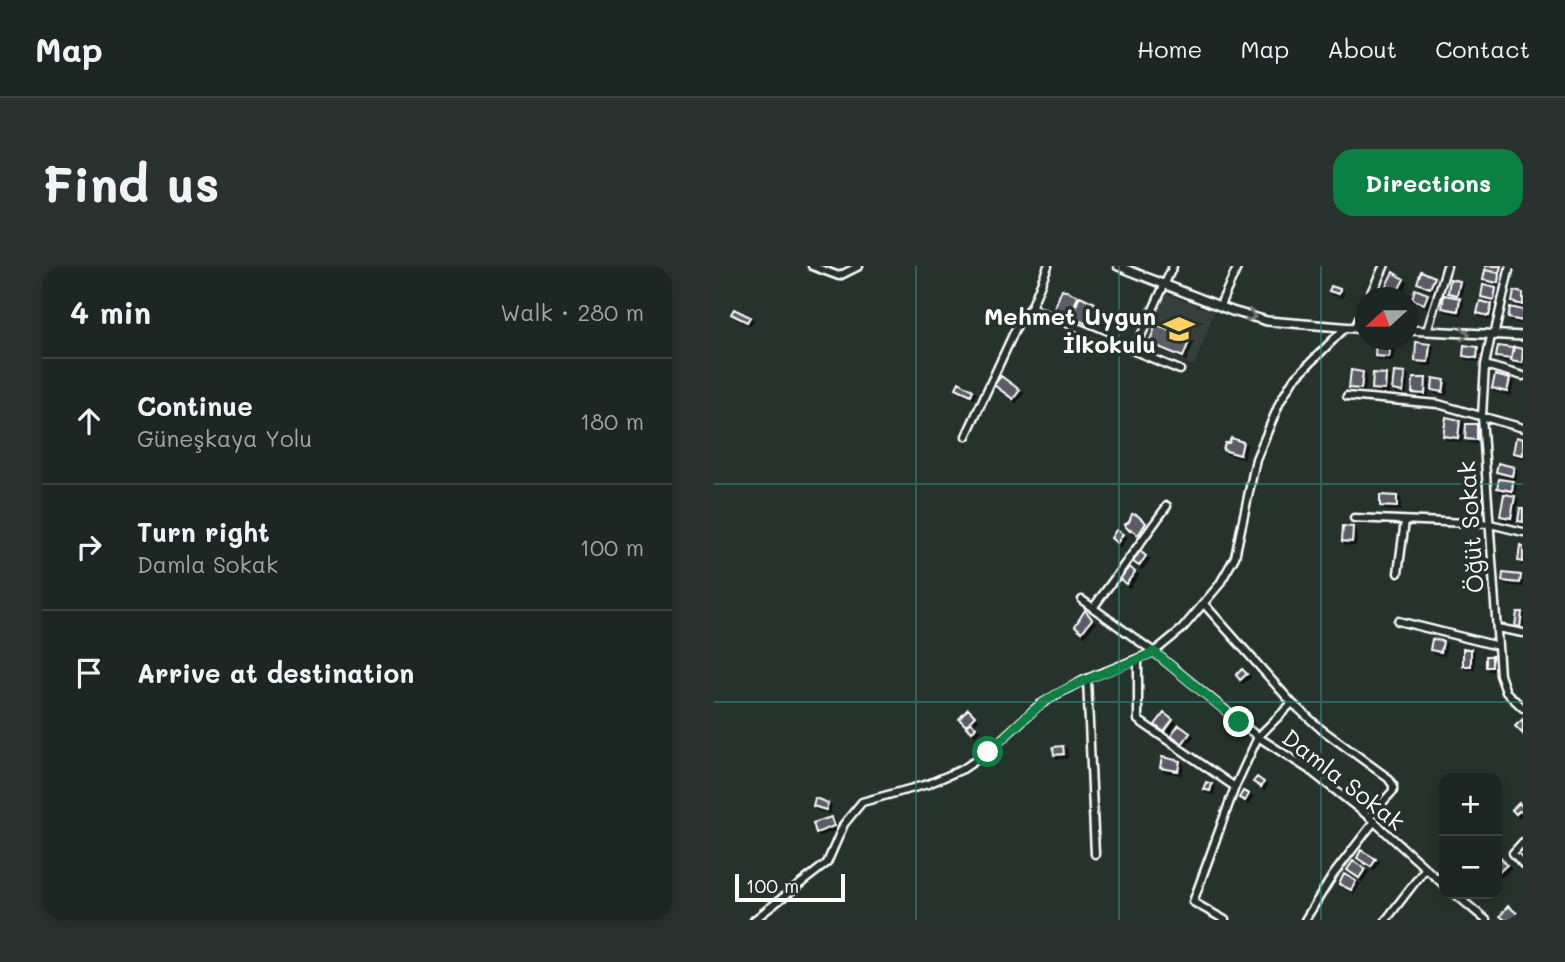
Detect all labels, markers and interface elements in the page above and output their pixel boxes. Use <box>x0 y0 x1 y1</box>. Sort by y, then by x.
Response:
text: Map <box>35 27 103 70</box>
text: Home <box>1137 33 1202 64</box>
text: Map <box>1240 33 1289 64</box>
text: About <box>1327 33 1397 64</box>
text: Contact <box>1435 33 1530 64</box>
button: Directions <box>1333 149 1523 216</box>
text: Find us <box>42 151 220 214</box>
north arrow <box>1355 287 1418 350</box>
text: 4 min <box>70 292 151 332</box>
text: Walk · 280 m <box>500 297 644 327</box>
place label: Mehmet Uygun İlkokulu <box>984 300 1156 359</box>
one-way arrow <box>1245 308 1257 322</box>
school or university icon: Mehmet Uygun İlkokulu <box>1162 312 1196 346</box>
one-way arrow <box>1460 326 1471 341</box>
text: Continue <box>137 389 253 423</box>
icon: ahead <box>70 402 108 440</box>
text: 180 m <box>580 406 644 436</box>
text: Güneşkaya Yolu <box>137 423 312 453</box>
street label: Öğüt Sokak <box>1450 460 1490 594</box>
text: Turn right <box>137 515 270 549</box>
icon: right <box>70 528 108 566</box>
text: 100 m <box>580 532 644 562</box>
text: Damla Sokak <box>137 549 278 579</box>
icon: arrive <box>70 654 108 692</box>
text: Arrive at destination <box>137 656 414 690</box>
route end <box>1223 706 1254 737</box>
street label: Damla Sokak <box>1276 721 1412 837</box>
route start <box>972 736 1003 767</box>
map controls <box>1439 773 1502 899</box>
button: + <box>1439 773 1502 836</box>
button: − <box>1439 836 1502 899</box>
scale bar <box>735 871 845 903</box>
text: 100 m <box>746 873 799 898</box>

